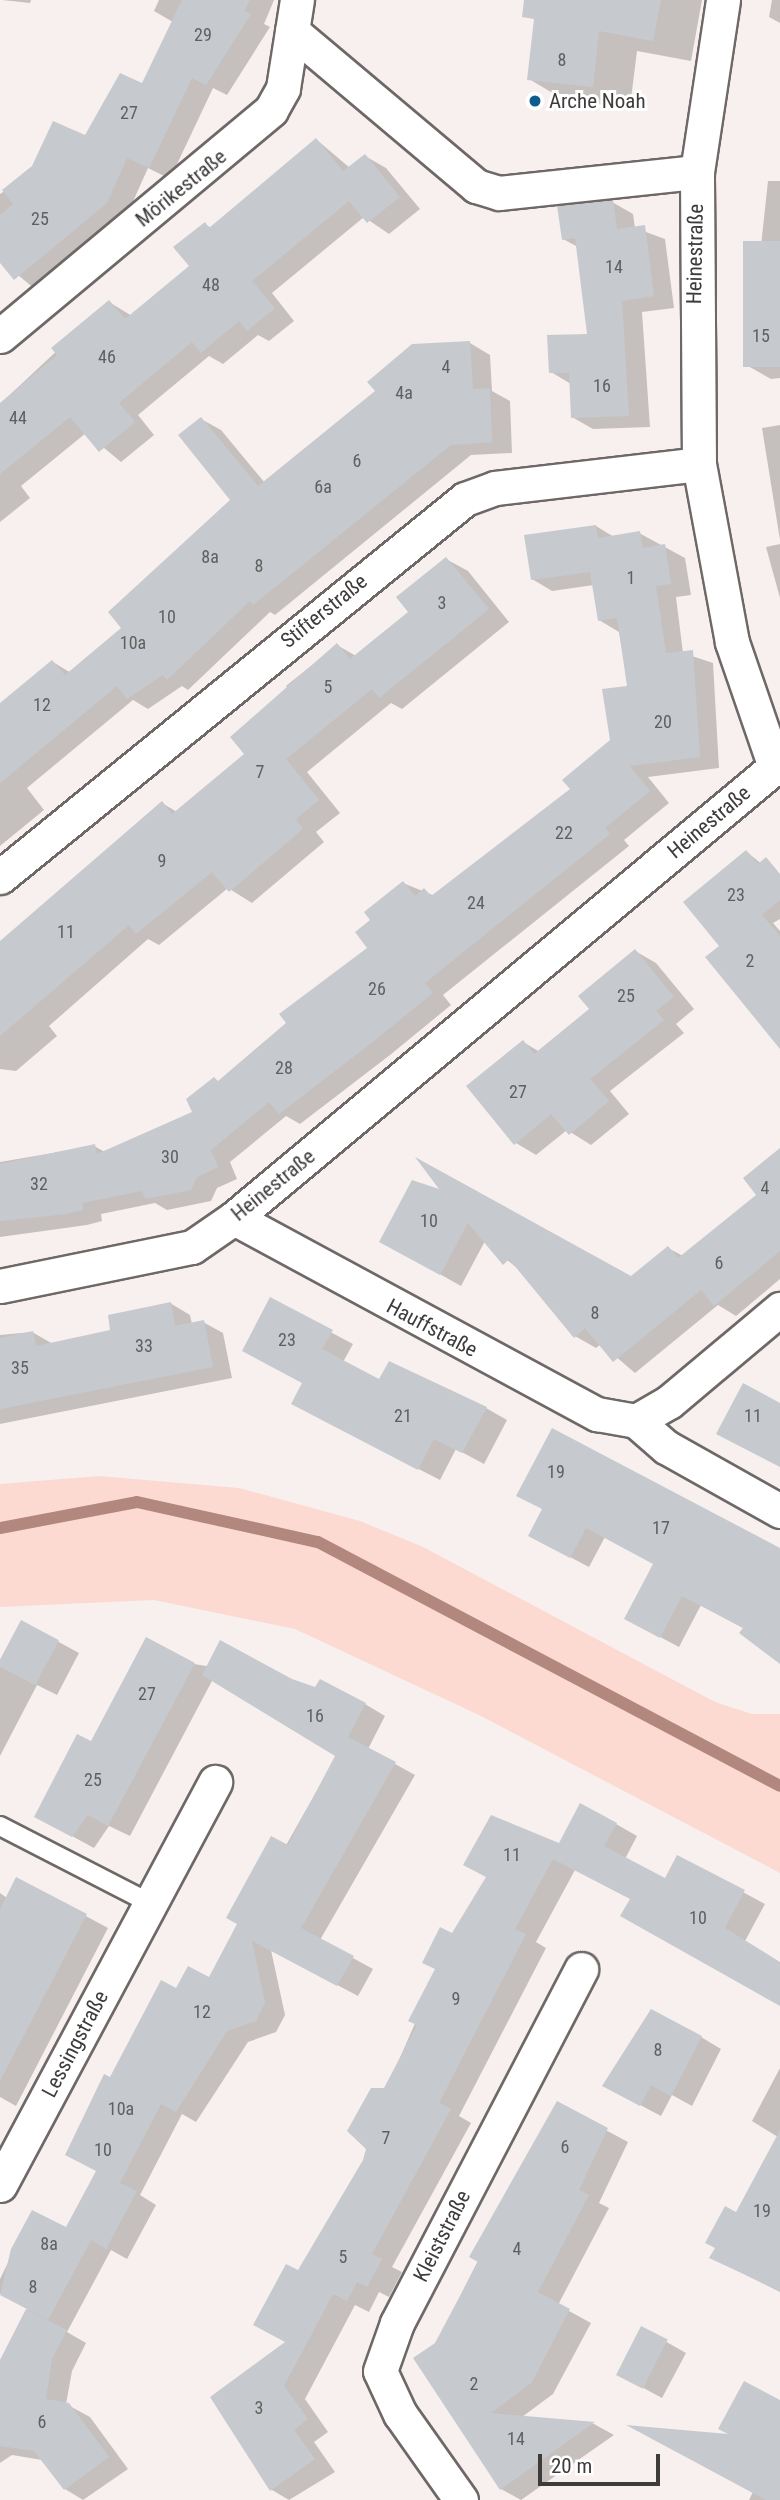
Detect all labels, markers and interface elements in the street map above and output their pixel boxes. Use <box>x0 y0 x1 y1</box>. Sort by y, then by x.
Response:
house number: 29 <box>194 24 212 46</box>
house number: 8 <box>558 49 566 71</box>
place label: Arche Noah <box>549 88 646 114</box>
marker: Arche Noah <box>527 93 543 109</box>
house number: 27 <box>120 102 138 124</box>
street label: Mörikestraße <box>131 144 231 232</box>
street label: Heinestraße <box>682 204 708 304</box>
house number: 25 <box>31 208 49 230</box>
house number: 14 <box>605 256 623 278</box>
house number: 48 <box>202 274 220 296</box>
house number: 15 <box>752 325 770 347</box>
house number: 46 <box>98 346 116 368</box>
house number: 4 <box>442 356 450 378</box>
house number: 16 <box>593 375 611 397</box>
house number: 4a <box>395 382 413 404</box>
house number: 44 <box>9 407 27 429</box>
house number: 6 <box>353 450 361 472</box>
house number: 6a <box>314 476 332 498</box>
house number: 8a <box>201 546 219 568</box>
house number: 8 <box>255 555 263 577</box>
house number: 1 <box>627 567 635 589</box>
street label: Stifterstraße <box>276 569 372 653</box>
house number: 3 <box>438 592 446 614</box>
house number: 10 <box>158 606 176 628</box>
house number: 10a <box>120 632 146 654</box>
house number: 5 <box>324 676 332 698</box>
house number: 12 <box>33 694 51 716</box>
house number: 20 <box>654 711 672 733</box>
house number: 7 <box>256 761 264 783</box>
street label: Heinestraße <box>662 780 756 864</box>
house number: 22 <box>555 822 573 844</box>
house number: 9 <box>158 850 166 872</box>
house number: 23 <box>727 884 745 906</box>
house number: 24 <box>467 892 485 914</box>
house number: 11 <box>57 921 75 943</box>
house number: 2 <box>746 950 754 972</box>
house number: 26 <box>368 978 386 1000</box>
house number: 25 <box>617 985 635 1007</box>
house number: 28 <box>275 1057 293 1079</box>
house number: 27 <box>509 1081 527 1103</box>
street label: Heinestraße <box>226 1144 320 1226</box>
house number: 30 <box>161 1146 179 1168</box>
house number: 32 <box>30 1173 48 1195</box>
house number: 4 <box>761 1177 769 1199</box>
house number: 10 <box>420 1210 438 1232</box>
house number: 6 <box>715 1252 723 1274</box>
street label: Hauffstraße <box>382 1294 482 1362</box>
house number: 8 <box>591 1302 599 1324</box>
house number: 23 <box>278 1329 296 1351</box>
house number: 33 <box>135 1335 153 1357</box>
house number: 35 <box>11 1357 29 1379</box>
house number: 21 <box>394 1405 412 1427</box>
house number: 11 <box>744 1405 762 1427</box>
house number: 19 <box>547 1461 565 1483</box>
house number: 17 <box>652 1517 670 1539</box>
house number: 27 <box>138 1683 156 1705</box>
house number: 16 <box>306 1705 324 1727</box>
house number: 25 <box>84 1769 102 1791</box>
house number: 11 <box>503 1844 521 1866</box>
house number: 10 <box>689 1907 707 1929</box>
street label: Lessingstraße <box>36 1986 114 2102</box>
house number: 9 <box>452 1988 460 2010</box>
house number: 12 <box>193 2001 211 2023</box>
house number: 8 <box>654 2039 662 2061</box>
house number: 10a <box>108 2098 134 2120</box>
house number: 7 <box>382 2127 390 2149</box>
house number: 6 <box>561 2136 569 2158</box>
house number: 10 <box>94 2139 112 2161</box>
street label: Kleiststraße <box>408 2186 476 2286</box>
house number: 19 <box>753 2200 771 2222</box>
house number: 8a <box>40 2233 58 2255</box>
house number: 4 <box>513 2238 521 2260</box>
house number: 5 <box>339 2246 347 2268</box>
house number: 8 <box>29 2276 37 2298</box>
house number: 2 <box>470 2373 478 2395</box>
house number: 3 <box>255 2397 263 2419</box>
house number: 6 <box>38 2411 46 2433</box>
house number: 14 <box>507 2428 525 2450</box>
scale bar <box>542 2440 664 2484</box>
text: 20 m <box>551 2454 592 2478</box>

